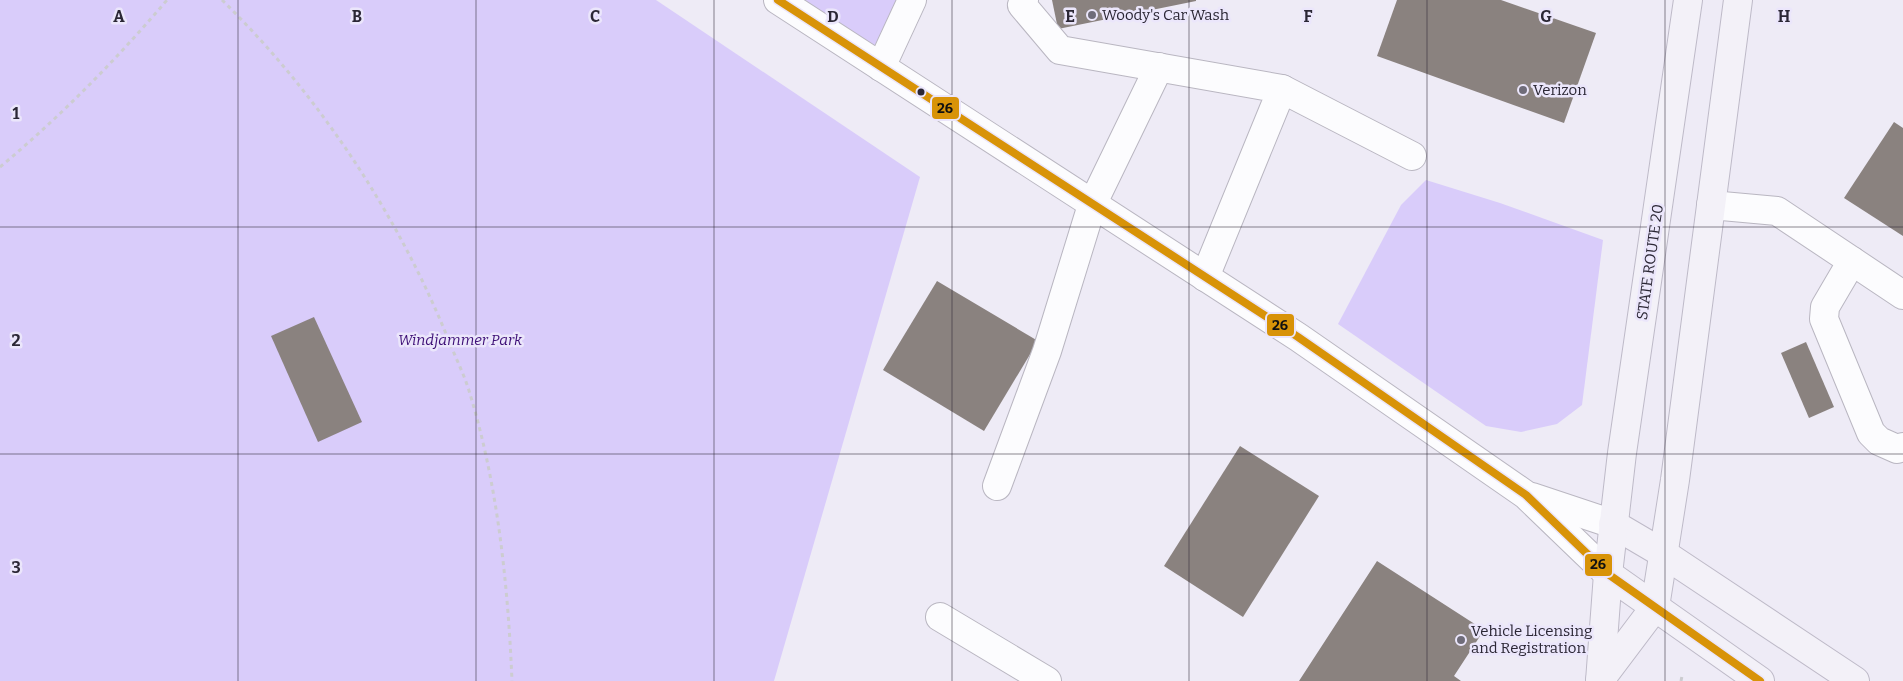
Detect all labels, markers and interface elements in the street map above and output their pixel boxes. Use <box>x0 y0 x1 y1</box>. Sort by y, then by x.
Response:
place label: Woody's Car Wash <box>1102 6 1230 24</box>
text: A <box>113 7 125 26</box>
text: B <box>352 7 362 26</box>
text: C <box>590 7 600 26</box>
text: D <box>827 7 839 26</box>
text: E <box>1065 7 1075 26</box>
text: F <box>1304 7 1313 26</box>
text: G <box>1540 7 1552 26</box>
text: H <box>1778 7 1791 26</box>
marker: Woody's Car Wash <box>1086 9 1098 21</box>
place label: Verizon <box>1533 81 1587 99</box>
marker: Verizon <box>1517 84 1529 96</box>
unlabelled marker <box>916 87 926 97</box>
line badge: 26 <box>931 96 960 120</box>
text: 26 <box>937 100 953 117</box>
text: 1 <box>13 104 20 123</box>
street label: STATE ROUTE 20 <box>1633 203 1667 321</box>
line badge: 26 <box>1266 313 1295 337</box>
text: 26 <box>1272 317 1288 334</box>
text: 2 <box>11 331 21 350</box>
park label: Windjammer Park <box>398 331 523 349</box>
line badge: 26 <box>1584 553 1613 577</box>
text: 26 <box>1590 556 1606 573</box>
text: 3 <box>11 558 21 577</box>
place label: Vehicle Licensing and Registration <box>1471 622 1592 657</box>
marker: Vehicle Licensing and Registration <box>1455 634 1467 646</box>

